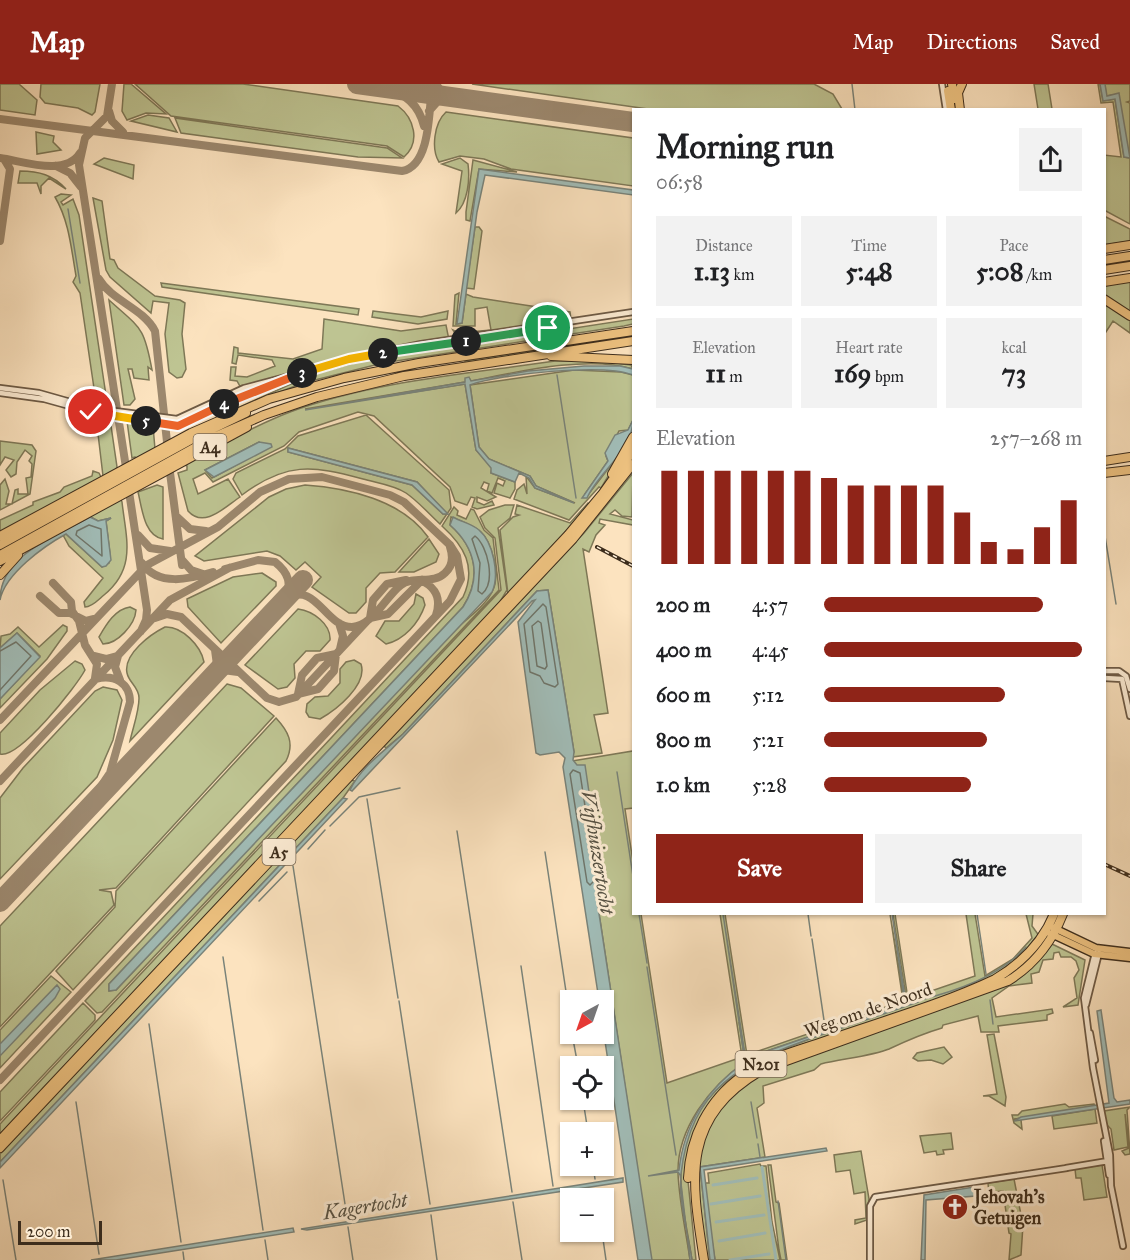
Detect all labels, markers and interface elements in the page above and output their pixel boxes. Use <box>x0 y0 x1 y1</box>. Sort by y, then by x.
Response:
text: Map <box>30 25 85 60</box>
text: Map <box>853 29 894 55</box>
text: Directions <box>927 29 1017 55</box>
text: Saved <box>1050 29 1100 55</box>
text: Morning run <box>656 127 834 167</box>
button: share <box>1019 128 1082 191</box>
text: 06:58 <box>656 170 703 194</box>
text: Distance <box>695 236 753 255</box>
text: Time <box>851 236 887 255</box>
text: Pace <box>999 236 1029 255</box>
text: 1.13 <box>694 255 730 287</box>
text: 5:48 <box>846 255 892 287</box>
text: 5:08 <box>976 255 1023 287</box>
text: km <box>730 265 754 284</box>
text: /km <box>1023 265 1052 284</box>
pin <box>522 302 573 353</box>
icon: arrive <box>531 311 564 344</box>
pin: 1 <box>451 326 481 356</box>
text: 1 <box>463 331 469 350</box>
pin: 2 <box>368 338 398 368</box>
text: Elevation <box>692 338 756 357</box>
text: Heart rate <box>835 338 903 357</box>
text: kcal <box>1001 338 1027 357</box>
text: 2 <box>379 343 387 362</box>
text: 11 <box>705 357 726 389</box>
text: 169 <box>834 357 871 389</box>
text: 73 <box>1002 357 1026 389</box>
pin: 3 <box>287 358 317 388</box>
text: 3 <box>299 363 305 382</box>
text: m <box>726 367 743 386</box>
text: bpm <box>871 367 904 386</box>
pin <box>65 386 116 437</box>
pin: 4 <box>209 389 239 419</box>
text: 4 <box>220 394 228 413</box>
icon: check <box>74 395 107 428</box>
pin: 5 <box>131 406 161 436</box>
text: 5 <box>142 411 150 430</box>
text: Elevation <box>656 426 735 450</box>
text: 257–268 m <box>990 426 1082 450</box>
road number: A4 <box>194 434 226 460</box>
text: 200 m <box>656 593 710 617</box>
text: 4:57 <box>752 593 788 617</box>
text: 400 m <box>656 638 712 662</box>
text: 4:45 <box>752 638 789 662</box>
text: 600 m <box>656 683 711 707</box>
text: 5:12 <box>752 683 784 707</box>
text: 800 m <box>656 728 711 752</box>
text: 5:21 <box>752 728 784 752</box>
text: 1.0 km <box>656 773 710 797</box>
text: 5:28 <box>752 773 787 797</box>
water label: Vijfhuizertocht <box>576 788 620 917</box>
button: Save <box>656 834 863 903</box>
button: Share <box>875 834 1082 903</box>
road number: A5 <box>262 839 296 865</box>
street label: Weg om de Noord <box>801 978 935 1043</box>
north arrow <box>560 990 614 1044</box>
map controls <box>560 990 614 1242</box>
road number: N201 <box>736 1051 786 1077</box>
button: locate <box>560 1056 614 1110</box>
button: + <box>560 1122 614 1176</box>
place label: Jehovah's Getuigen <box>972 1186 1045 1230</box>
water label: Kagertocht <box>320 1187 410 1225</box>
button: − <box>560 1188 614 1242</box>
church icon: Jehovah's Getuigen <box>940 1192 970 1222</box>
scale bar <box>18 1218 102 1246</box>
text: 200 m <box>27 1222 70 1241</box>

